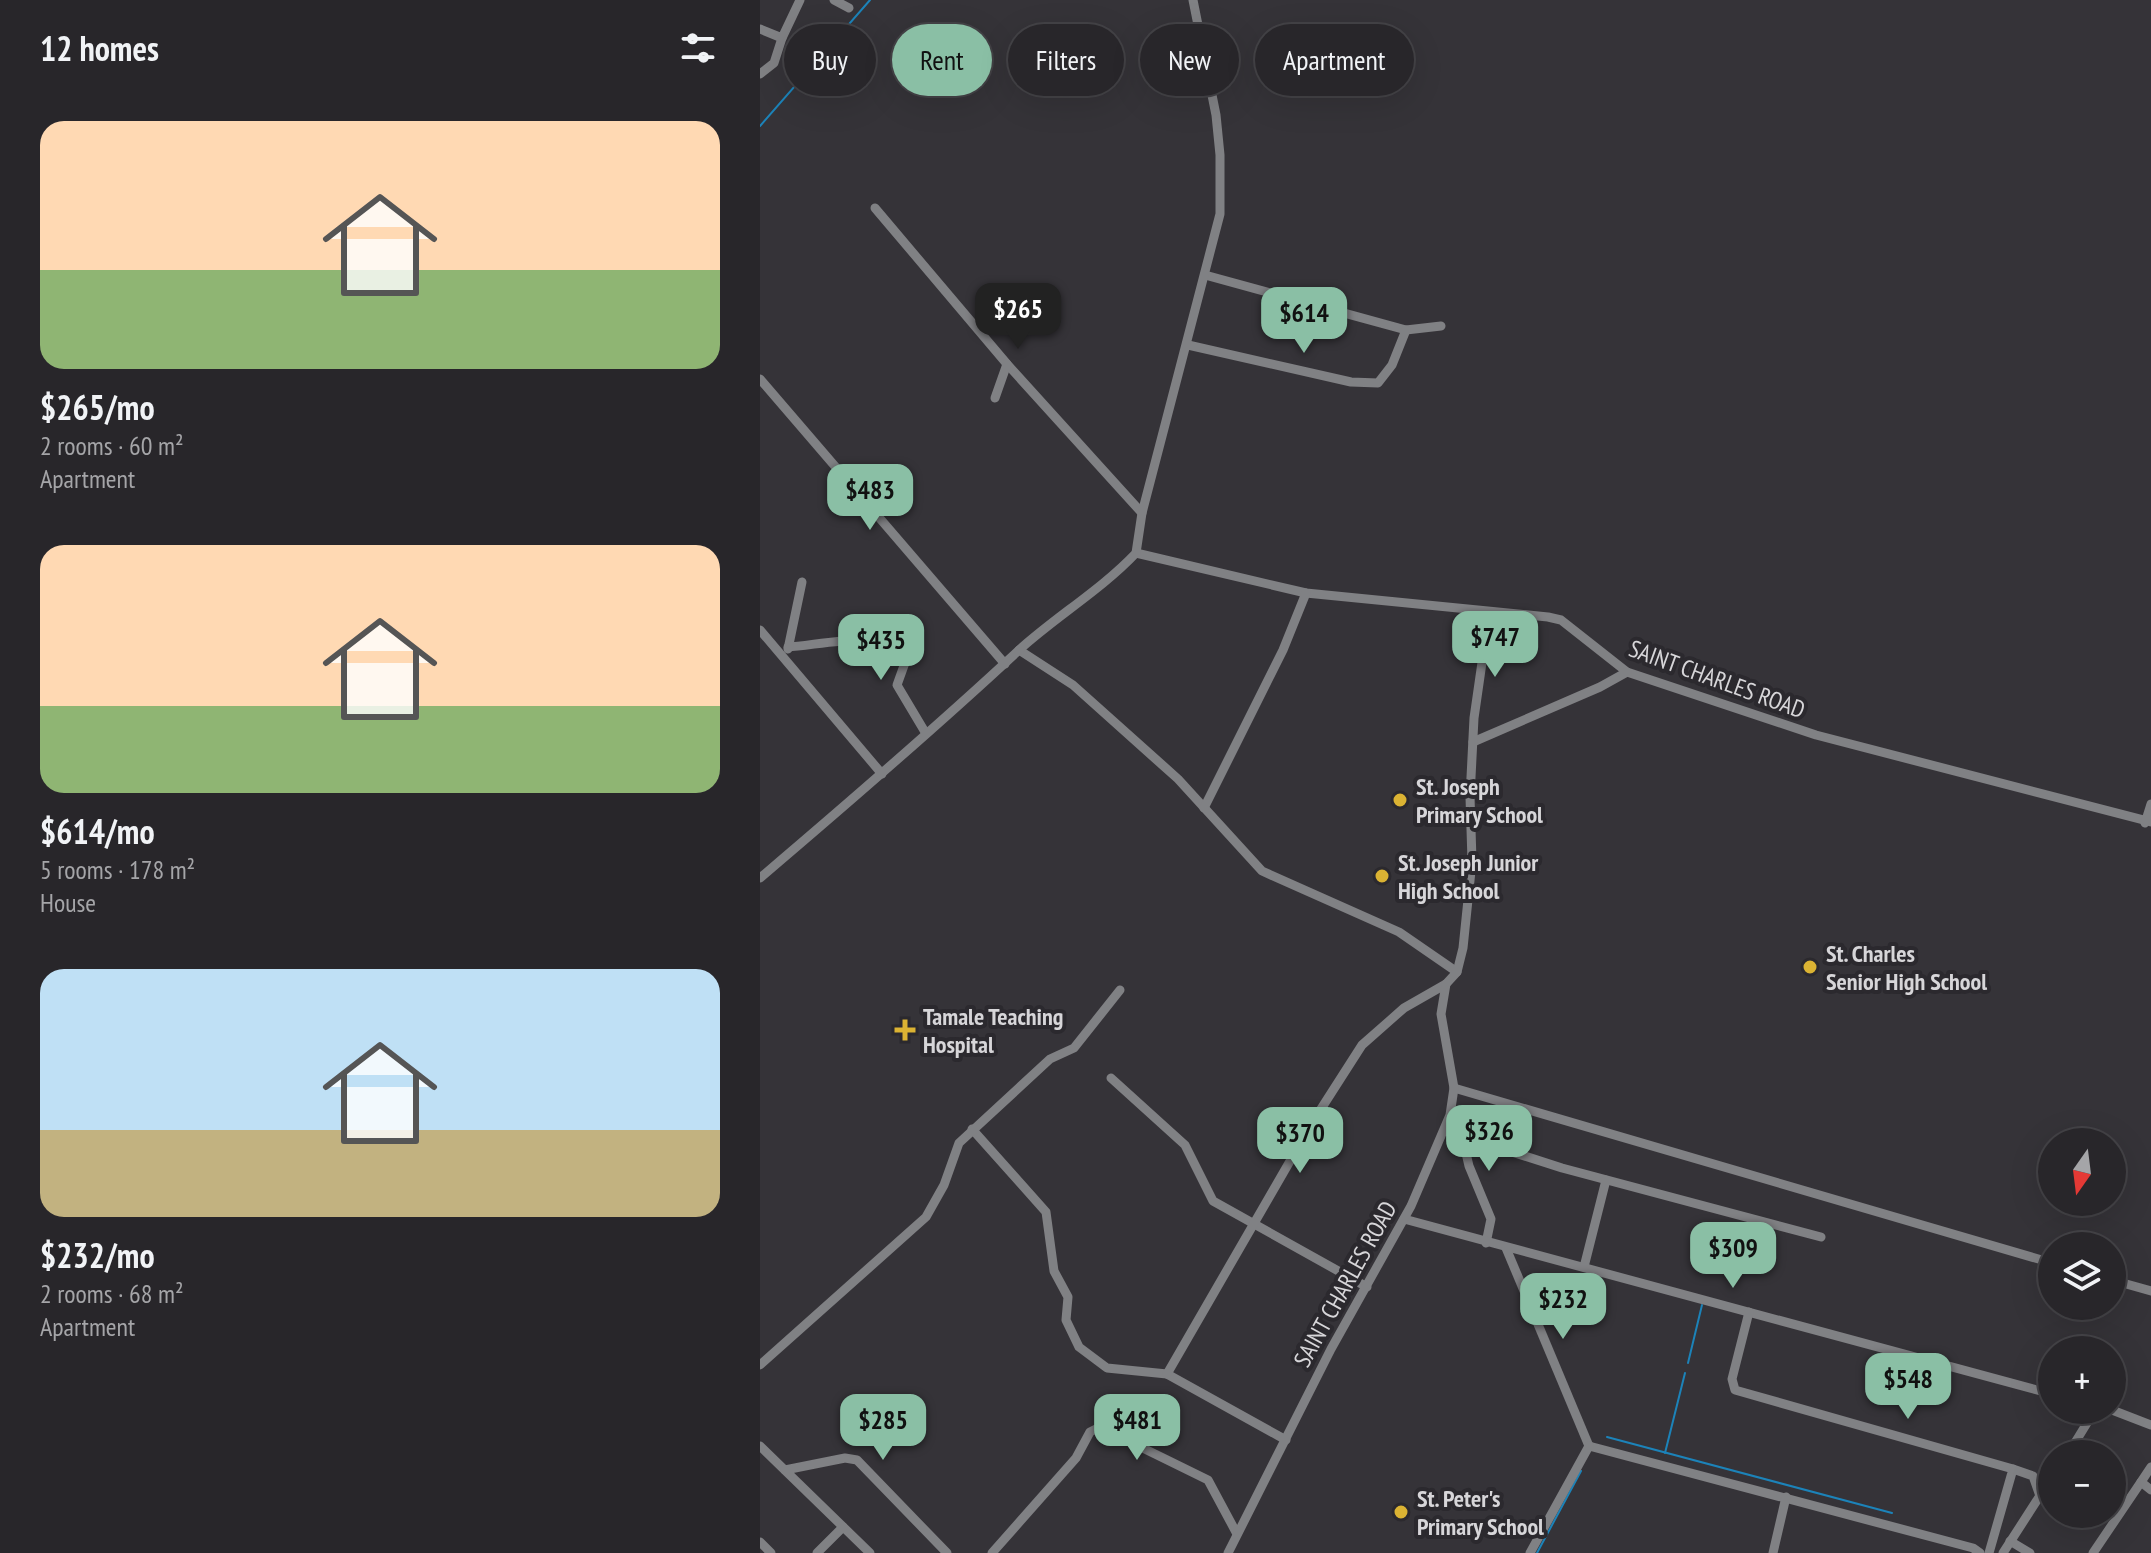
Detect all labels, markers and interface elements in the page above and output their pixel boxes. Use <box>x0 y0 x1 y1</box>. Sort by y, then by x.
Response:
chip: Buy <box>784 24 876 96</box>
chip: Rent <box>892 24 992 96</box>
chip: Filters <box>1008 24 1124 96</box>
chip: New <box>1140 24 1239 96</box>
chip: Apartment <box>1255 24 1414 96</box>
text: 12 homes <box>40 26 159 70</box>
icon: filters <box>676 26 720 70</box>
icon: home <box>308 173 452 317</box>
pin: $265 <box>971 283 1065 351</box>
pin: $614 <box>1257 287 1351 355</box>
text: $265 <box>993 292 1043 325</box>
text: $614 <box>1279 296 1329 329</box>
text: $265/mo <box>40 385 155 429</box>
text: 2 rooms · 60 m² <box>40 429 184 462</box>
text: Apartment <box>40 462 135 495</box>
pin: $483 <box>823 464 917 532</box>
text: $483 <box>845 473 895 506</box>
icon: home <box>308 597 452 741</box>
pin: $747 <box>1448 611 1542 679</box>
pin: $435 <box>834 614 928 682</box>
text: $747 <box>1470 620 1520 653</box>
text: $435 <box>856 623 906 656</box>
street label: SAINT CHARLES ROAD <box>1625 633 1809 725</box>
place label: St. Joseph Primary School <box>1416 771 1543 830</box>
marker: St. Joseph Primary School <box>1391 791 1409 809</box>
text: $614/mo <box>40 809 155 853</box>
place label: St. Joseph Junior High School <box>1398 847 1539 906</box>
text: 5 rooms · 178 m² <box>40 853 195 886</box>
marker: St. Joseph Junior High School <box>1373 867 1391 885</box>
text: House <box>40 886 96 919</box>
place label: St. Charles Senior High School <box>1826 938 1987 997</box>
marker: St. Charles Senior High School <box>1801 958 1819 976</box>
place label: Tamale Teaching Hospital <box>923 1001 1063 1060</box>
marker: Tamale Teaching Hospital <box>894 1019 916 1041</box>
icon: home <box>308 1021 452 1165</box>
pin: $326 <box>1442 1105 1536 1173</box>
pin: $370 <box>1253 1107 1347 1175</box>
text: $326 <box>1464 1114 1514 1147</box>
text: $370 <box>1275 1116 1325 1149</box>
north arrow <box>2038 1128 2126 1216</box>
map controls <box>2038 1128 2126 1528</box>
street label: SAINT CHARLES ROAD <box>1287 1196 1403 1372</box>
pin: $309 <box>1686 1222 1780 1290</box>
text: $309 <box>1708 1231 1758 1264</box>
button: layers <box>2038 1232 2126 1320</box>
text: $232/mo <box>40 1233 155 1277</box>
pin: $232 <box>1516 1273 1610 1341</box>
text: 2 rooms · 68 m² <box>40 1277 184 1310</box>
text: $232 <box>1538 1282 1588 1315</box>
text: Apartment <box>40 1310 135 1343</box>
button: + <box>2038 1336 2126 1424</box>
pin: $548 <box>1861 1353 1955 1421</box>
text: $548 <box>1883 1362 1933 1395</box>
pin: $285 <box>836 1394 930 1462</box>
pin: $481 <box>1090 1394 1184 1462</box>
text: $285 <box>858 1403 908 1436</box>
text: $481 <box>1112 1403 1162 1436</box>
button: − <box>2038 1440 2126 1528</box>
place label: St. Peter's Primary School <box>1417 1483 1544 1542</box>
marker: St. Peter's Primary School <box>1392 1503 1410 1521</box>

